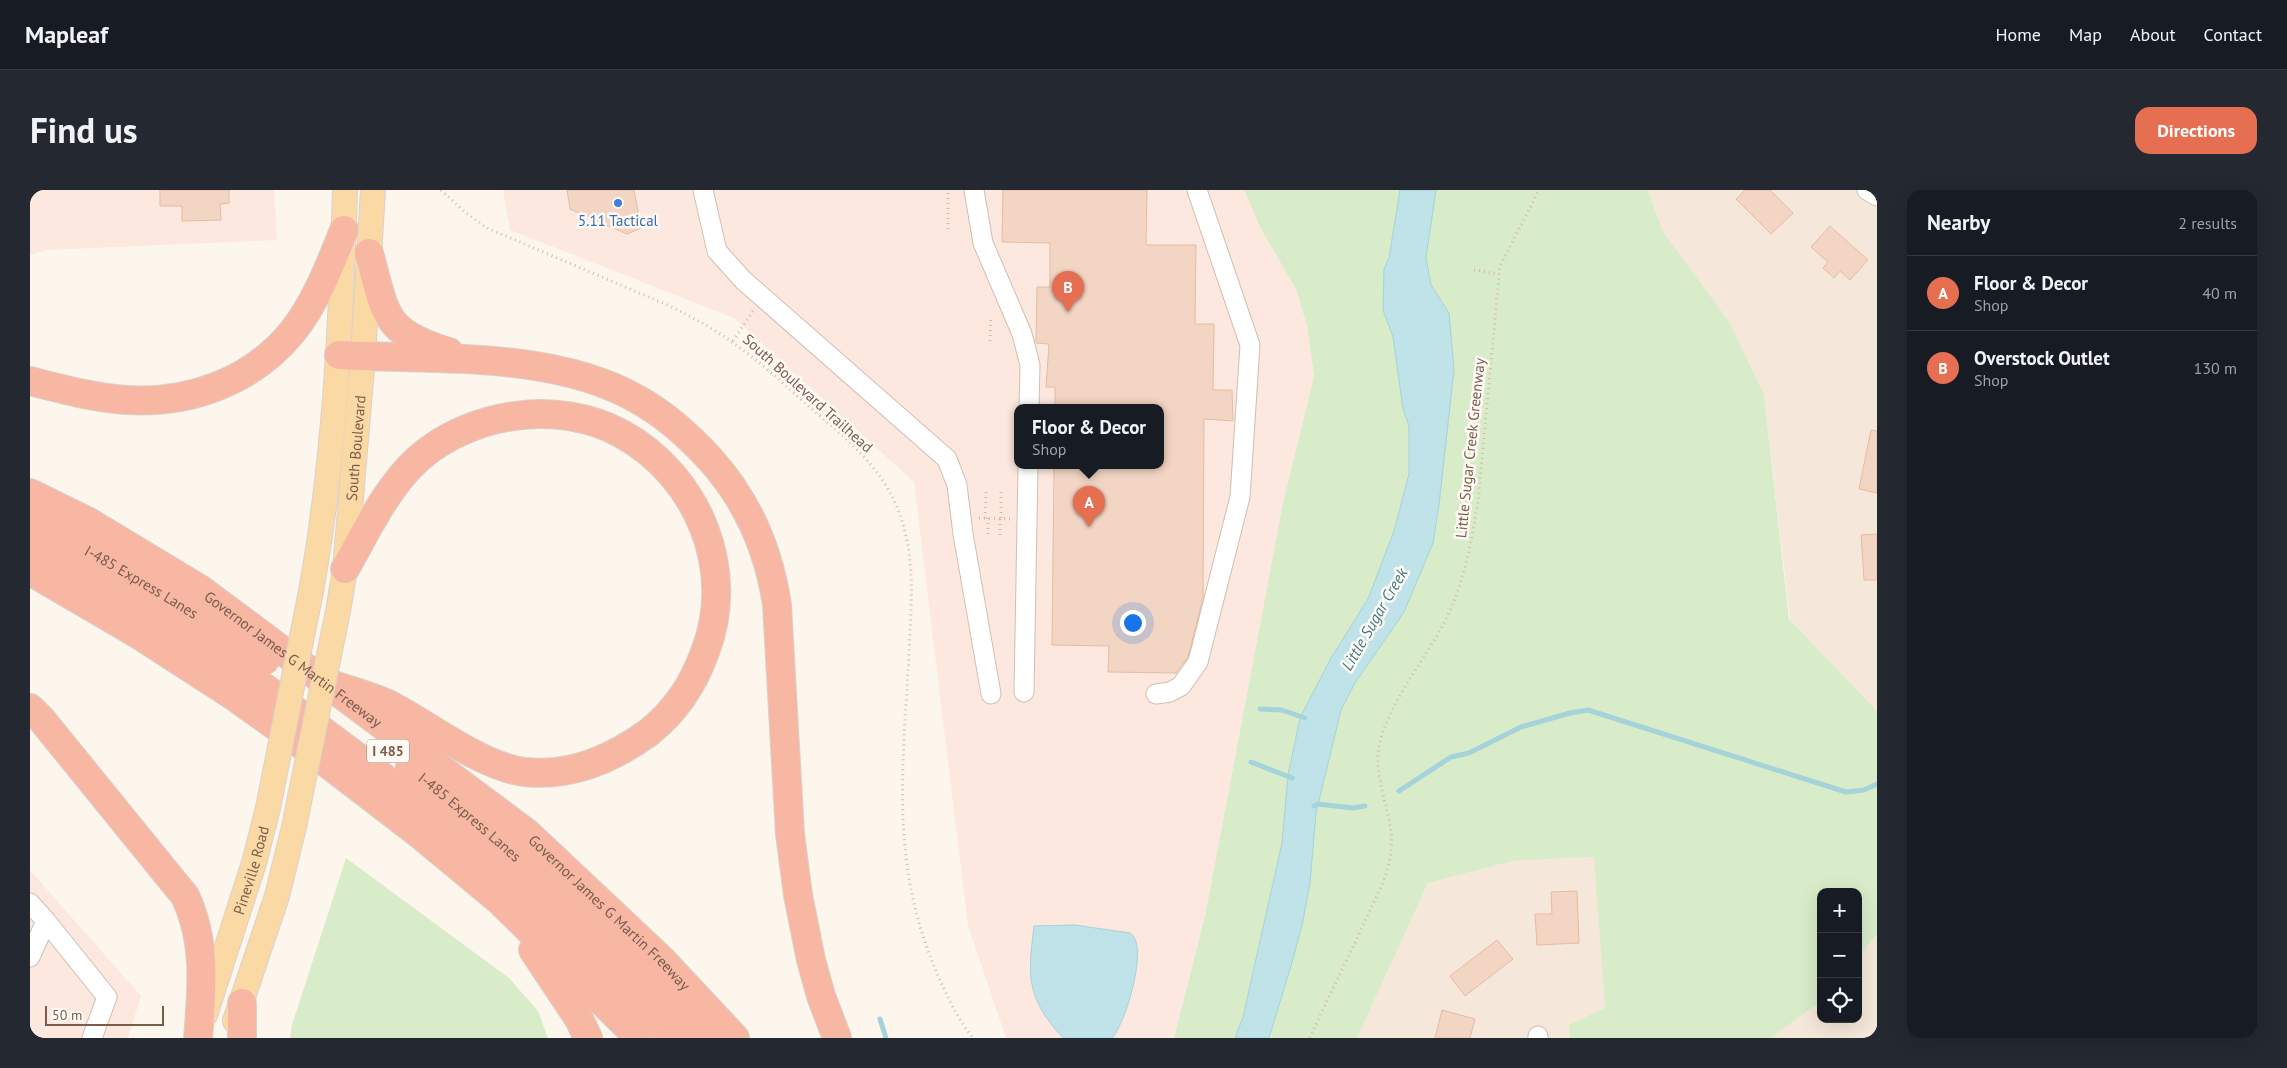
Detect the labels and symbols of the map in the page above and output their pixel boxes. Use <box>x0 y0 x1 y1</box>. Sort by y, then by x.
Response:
marker: 5.11 Tactical <box>612 197 624 209</box>
place label: 5.11 Tactical <box>578 211 659 230</box>
pin: B <box>1052 271 1084 312</box>
street label: South Boulevard Trailhead <box>739 330 877 456</box>
street label: Little Sugar Creek Greenway <box>1451 357 1489 539</box>
street label: South Boulevard <box>341 394 369 502</box>
pin: A <box>1073 486 1105 527</box>
street label: I-485 Express Lanes <box>82 540 202 622</box>
water label: Little Sugar Creek <box>1337 563 1412 674</box>
street label: Governor James G Martin Freeway <box>201 586 386 731</box>
your location <box>1120 610 1146 636</box>
road number: I 485 <box>367 740 409 762</box>
street label: I-485 Express Lanes <box>415 768 526 865</box>
street label: Pineville Road <box>229 824 273 917</box>
street label: Governor James G Martin Freeway <box>525 830 695 994</box>
scale bar <box>45 1003 164 1026</box>

